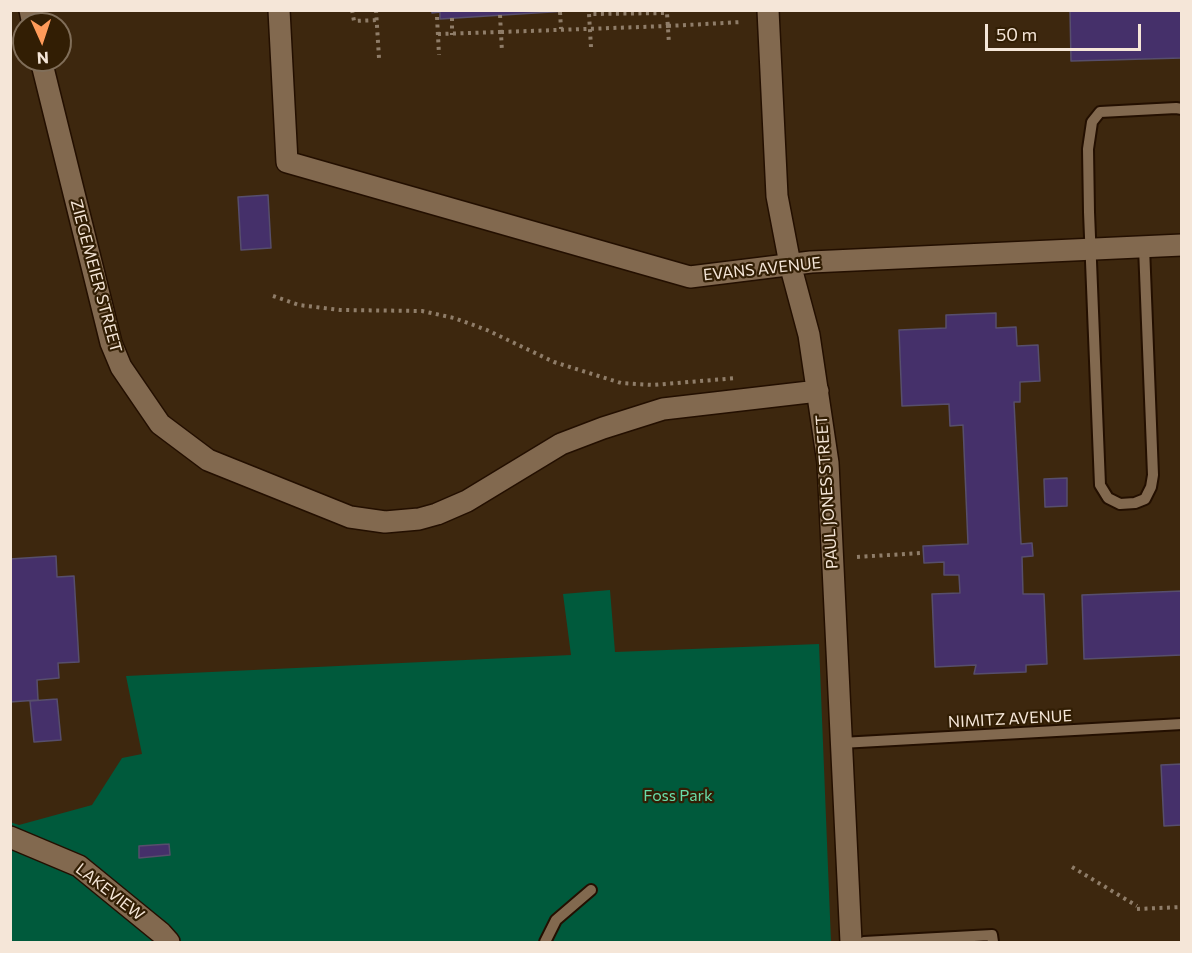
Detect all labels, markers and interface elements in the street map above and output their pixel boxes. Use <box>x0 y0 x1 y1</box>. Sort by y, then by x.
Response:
north arrow <box>12 12 72 72</box>
scale bar <box>988 12 1144 50</box>
text: 50 m <box>996 23 1037 45</box>
text: N <box>36 49 49 68</box>
street label: ZIEGEMEIER STREET <box>66 197 126 355</box>
street label: EVANS AVENUE <box>702 253 822 285</box>
street label: PAUL JONES STREET <box>812 414 842 570</box>
street label: NIMITZ AVENUE <box>948 706 1072 732</box>
park label: Foss Park <box>643 786 713 806</box>
street label: LAKEVIEW <box>72 859 148 925</box>

